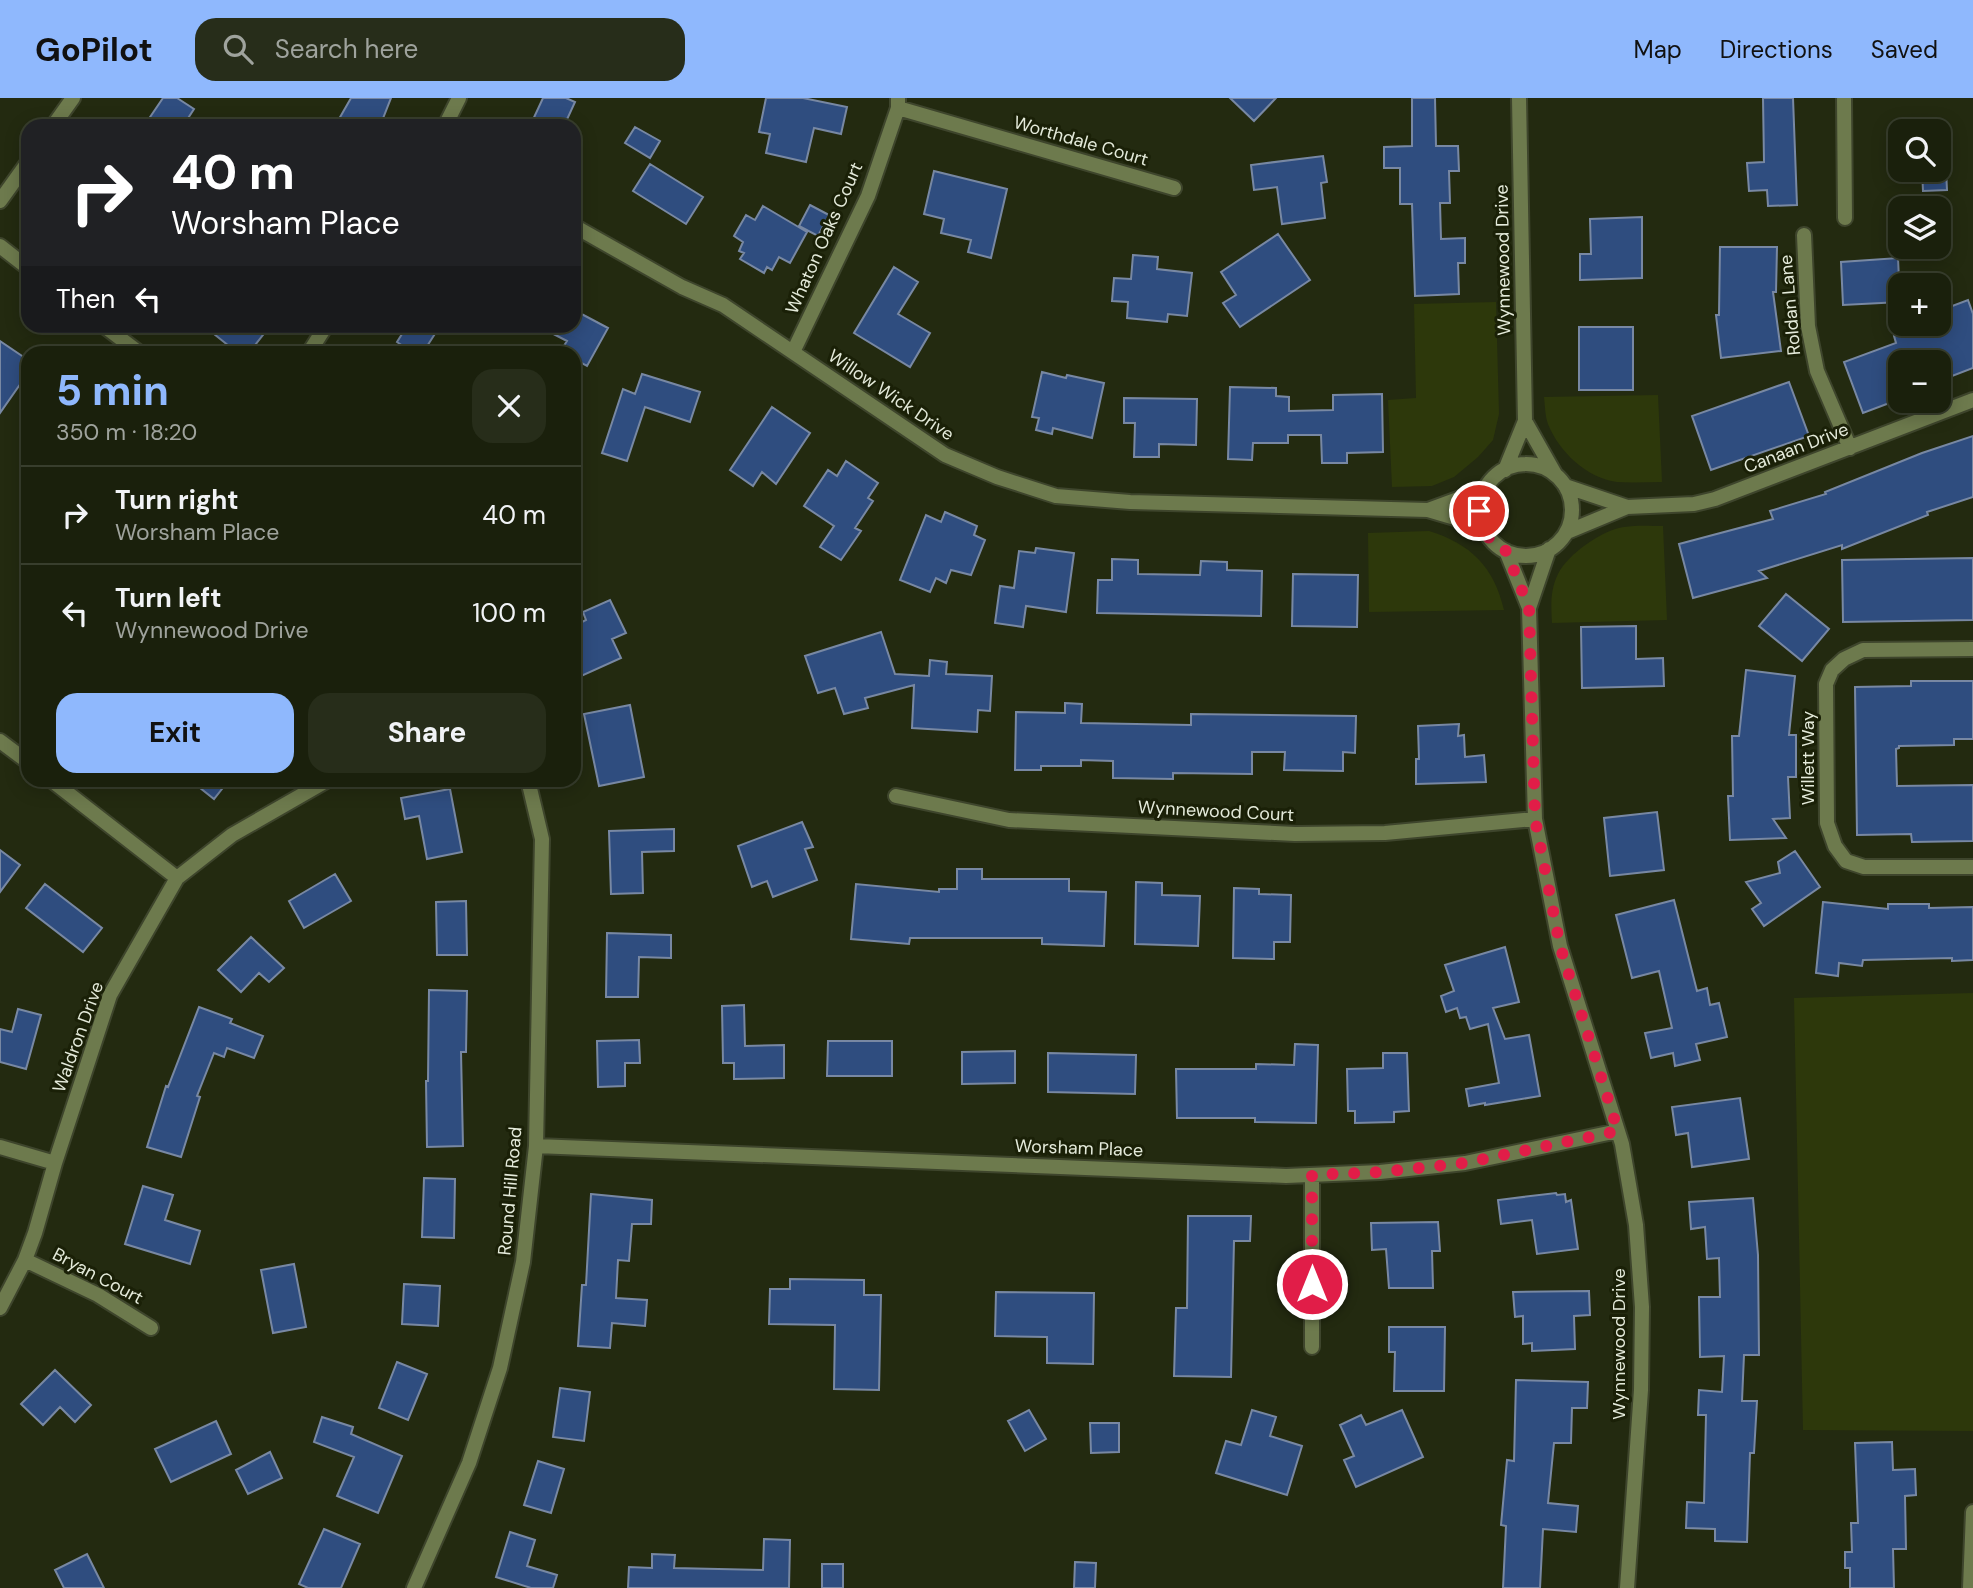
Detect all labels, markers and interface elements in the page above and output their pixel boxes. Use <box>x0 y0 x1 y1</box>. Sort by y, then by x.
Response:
search box <box>195 18 685 81</box>
text: GoPilot <box>35 28 153 71</box>
icon: search <box>219 30 257 68</box>
text: Search here <box>275 32 418 66</box>
text: Map <box>1634 34 1682 65</box>
text: Directions <box>1720 34 1833 65</box>
text: Saved <box>1871 34 1938 65</box>
street label: Worthdale Court <box>1011 110 1151 172</box>
map controls <box>1888 119 1951 413</box>
button: search <box>1888 119 1951 182</box>
text: 40 m <box>171 140 295 204</box>
icon: right <box>56 147 147 238</box>
street label: Whaton Oaks Court <box>780 158 868 318</box>
street label: Wynnewood Drive <box>1490 184 1516 336</box>
button: layers <box>1888 196 1951 259</box>
text: Worsham Place <box>171 202 400 244</box>
street label: Roldan Lane <box>1774 254 1806 356</box>
button: + <box>1888 273 1951 336</box>
icon: left <box>129 280 167 318</box>
text: Then <box>56 282 115 316</box>
street label: Willow Wick Drive <box>823 344 959 446</box>
button: − <box>1888 350 1951 413</box>
text: 5 min <box>56 363 169 418</box>
button: close <box>472 369 546 443</box>
text: 350 m · 18:20 <box>56 417 197 447</box>
street label: Canaan Drive <box>1740 417 1852 479</box>
pin <box>1449 481 1509 541</box>
text: Turn right <box>115 483 239 517</box>
icon: arrive <box>1460 492 1498 530</box>
icon: right <box>56 496 94 534</box>
text: 40 m <box>482 498 546 532</box>
text: Worsham Place <box>115 517 279 547</box>
text: Turn left <box>115 581 222 615</box>
icon: left <box>56 594 94 632</box>
text: 100 m <box>472 596 546 630</box>
text: Wynnewood Drive <box>115 615 308 645</box>
button: Exit <box>56 693 294 773</box>
button: Share <box>308 693 546 773</box>
street label: Willett Way <box>1796 711 1820 805</box>
street label: Wynnewood Court <box>1137 795 1295 827</box>
street label: Waldron Drive <box>47 978 109 1096</box>
street label: Round Hill Road <box>492 1126 528 1256</box>
street label: Worsham Place <box>1014 1134 1144 1162</box>
street label: Bryan Court <box>48 1242 148 1310</box>
position arrow <box>1275 1247 1349 1321</box>
street label: Wynnewood Drive <box>1607 1268 1631 1420</box>

